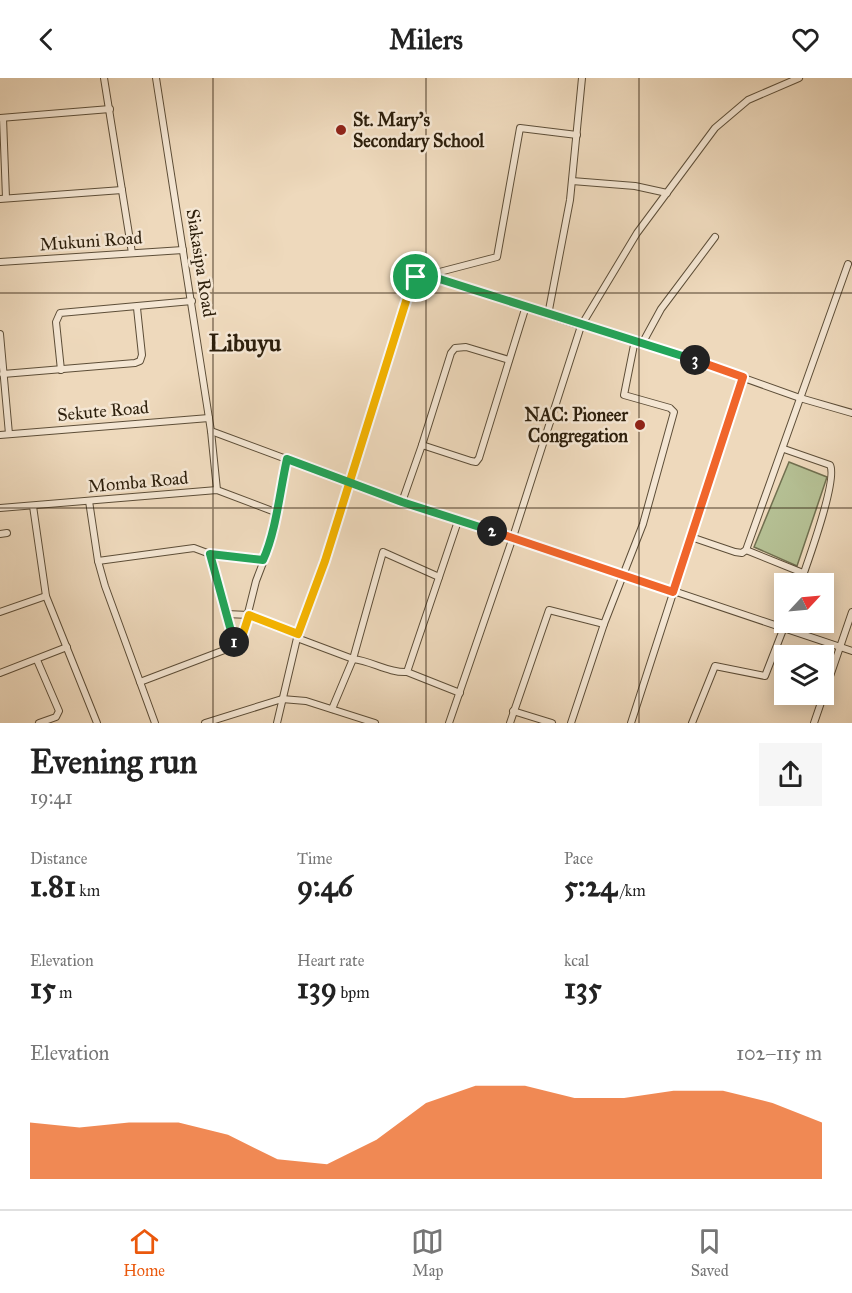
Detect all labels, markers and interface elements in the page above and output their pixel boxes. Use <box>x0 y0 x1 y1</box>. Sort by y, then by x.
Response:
icon: back <box>30 23 63 56</box>
text: Milers <box>389 23 463 56</box>
icon: heart <box>789 23 822 56</box>
place label: St. Mary's Secondary School <box>353 109 485 153</box>
marker: St. Mary's Secondary School <box>334 123 348 137</box>
street label: Siakasipa Road <box>182 207 220 319</box>
street label: Mukuni Road <box>39 226 143 256</box>
pin <box>390 251 441 302</box>
icon: arrive <box>399 260 432 293</box>
district label: Libuyu <box>209 328 281 358</box>
pin: 3 <box>680 345 710 375</box>
text: 3 <box>692 350 698 369</box>
street label: Sekute Road <box>56 396 150 426</box>
place label: NAC: Pioneer Congregation <box>525 404 629 448</box>
marker: NAC: Pioneer Congregation <box>633 418 647 432</box>
street label: Momba Road <box>87 467 189 497</box>
pin: 2 <box>477 516 507 546</box>
text: 2 <box>488 521 496 540</box>
north arrow <box>774 573 834 633</box>
map controls <box>774 573 834 705</box>
pin: 1 <box>219 627 249 657</box>
text: 1 <box>231 632 237 651</box>
button: layers <box>774 645 834 705</box>
text: Evening run <box>30 742 197 782</box>
button: share <box>759 743 822 806</box>
text: 19:41 <box>30 785 73 809</box>
text: Distance <box>30 849 87 868</box>
text: Time <box>297 849 332 868</box>
text: Pace <box>564 849 593 868</box>
text: 1.81 <box>30 868 76 904</box>
text: 9:46 <box>297 868 353 904</box>
text: 5:24 <box>564 868 617 904</box>
text: km <box>76 881 100 900</box>
text: /km <box>617 881 646 900</box>
text: Elevation <box>30 951 94 970</box>
text: Heart rate <box>297 951 364 970</box>
text: kcal <box>564 951 589 970</box>
text: 15 <box>30 970 56 1006</box>
text: 139 <box>297 970 337 1006</box>
text: 135 <box>564 970 602 1006</box>
text: m <box>56 983 72 1002</box>
text: bpm <box>337 983 370 1002</box>
text: Elevation <box>30 1041 109 1065</box>
text: 102–115 m <box>736 1041 822 1065</box>
tab: Home <box>123 1225 165 1280</box>
tab: Map <box>411 1225 444 1280</box>
tab: Saved <box>691 1225 729 1280</box>

